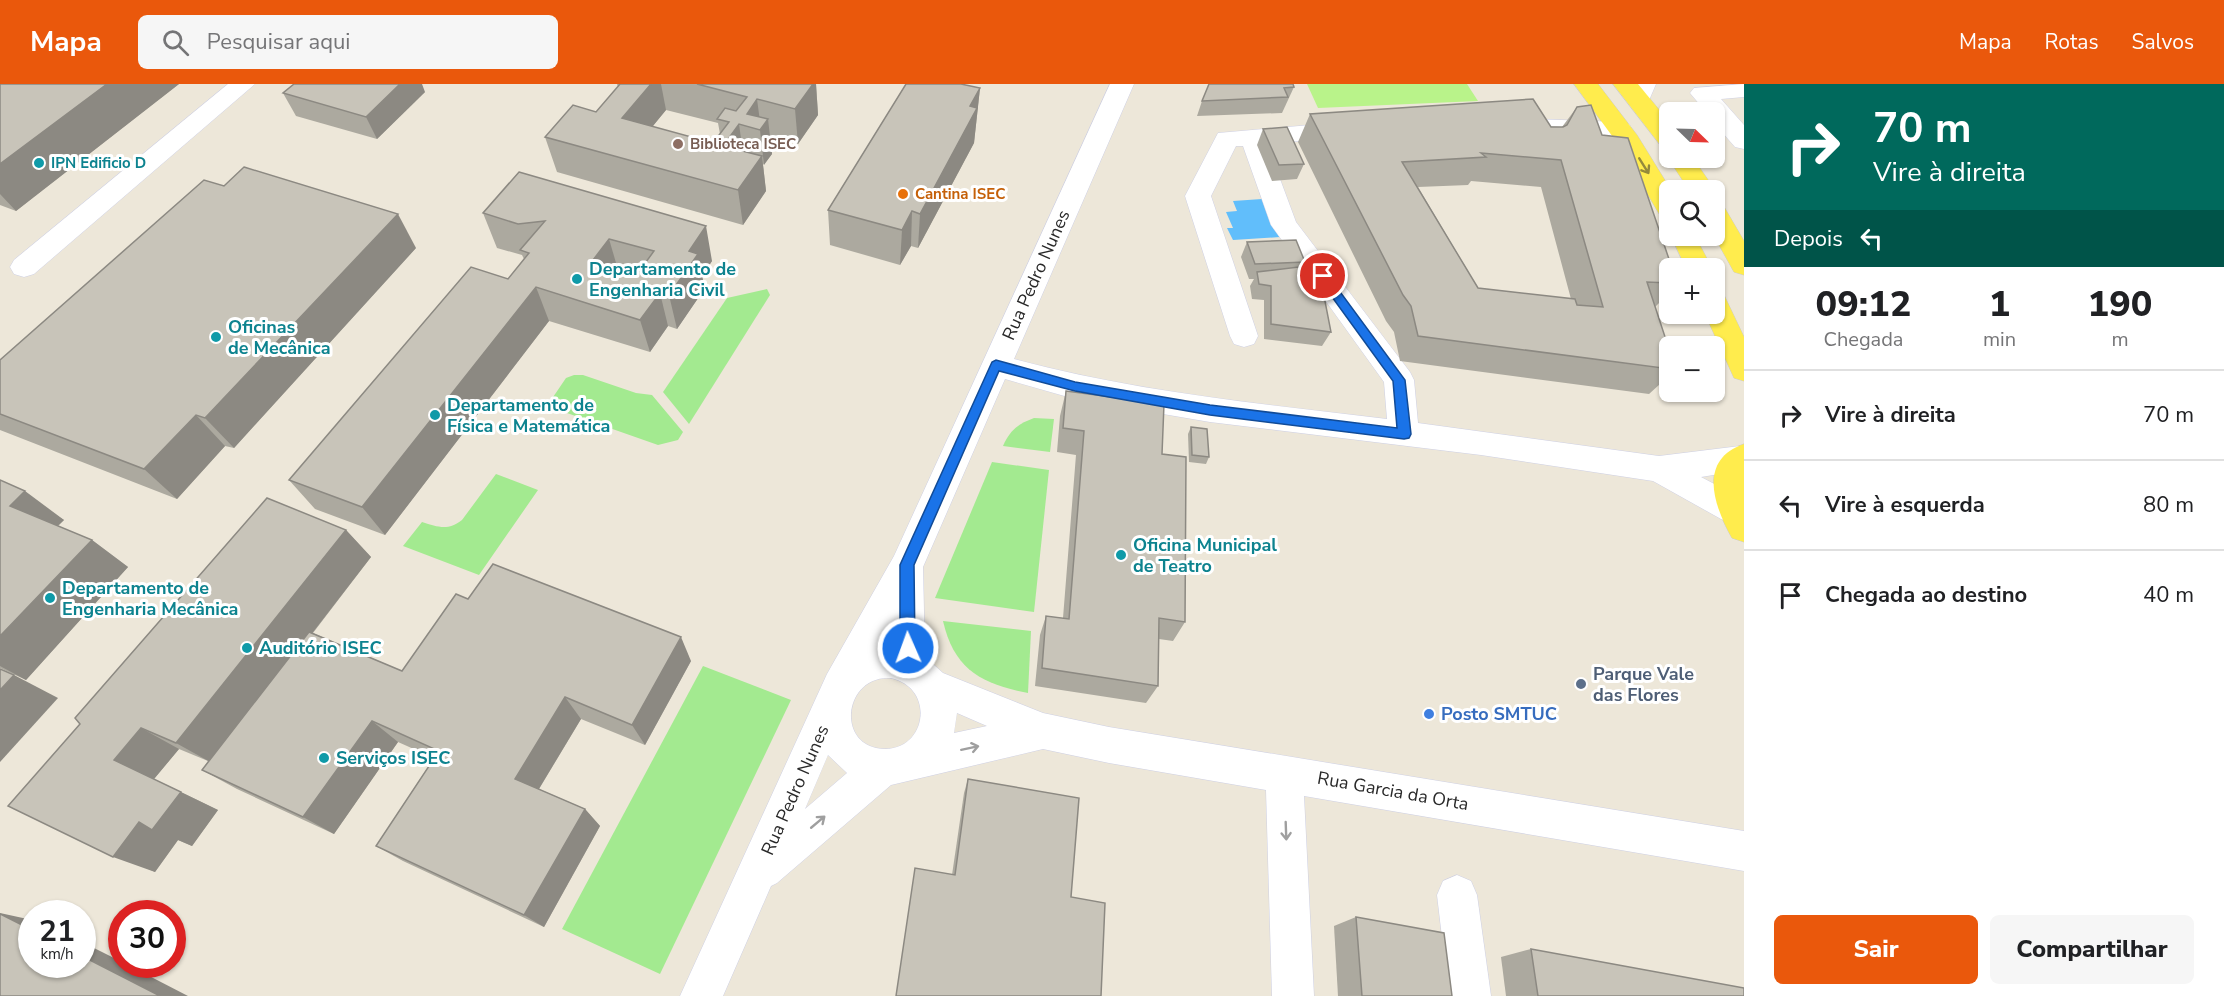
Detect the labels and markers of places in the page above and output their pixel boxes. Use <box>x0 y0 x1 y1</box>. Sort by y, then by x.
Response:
place label: Biblioteca ISEC <box>690 134 796 154</box>
marker: Biblioteca ISEC <box>671 137 685 151</box>
place label: IPN Edificio D <box>51 153 146 173</box>
marker: IPN Edificio D <box>32 156 46 170</box>
place label: Cantina ISEC <box>915 184 1005 204</box>
marker: Cantina ISEC <box>896 187 910 201</box>
pin <box>1297 250 1348 301</box>
place label: Departamento de Engenharia Civil <box>589 257 736 302</box>
marker: Departamento de Engenharia Civil <box>570 272 584 286</box>
place label: Oficinas de Mecânica <box>228 315 331 360</box>
marker: Oficinas de Mecânica <box>209 330 223 344</box>
place label: Departamento de Física e Matemática <box>447 393 610 438</box>
marker: Departamento de Física e Matemática <box>428 408 442 422</box>
place label: Oficina Municipal de Teatro <box>1133 533 1277 578</box>
marker: Oficina Municipal de Teatro <box>1114 548 1128 562</box>
place label: Departamento de Engenharia Mecânica <box>62 576 238 621</box>
marker: Departamento de Engenharia Mecânica <box>43 591 57 605</box>
place label: Auditório ISEC <box>259 636 382 660</box>
marker: Auditório ISEC <box>240 641 254 655</box>
place label: Parque Vale das Flores <box>1593 662 1694 707</box>
marker: Parque Vale das Flores <box>1574 677 1588 691</box>
place label: Posto SMTUC <box>1441 702 1557 726</box>
marker: Posto SMTUC <box>1422 707 1436 721</box>
place label: Serviços ISEC <box>336 746 450 770</box>
marker: Serviços ISEC <box>317 751 331 765</box>

